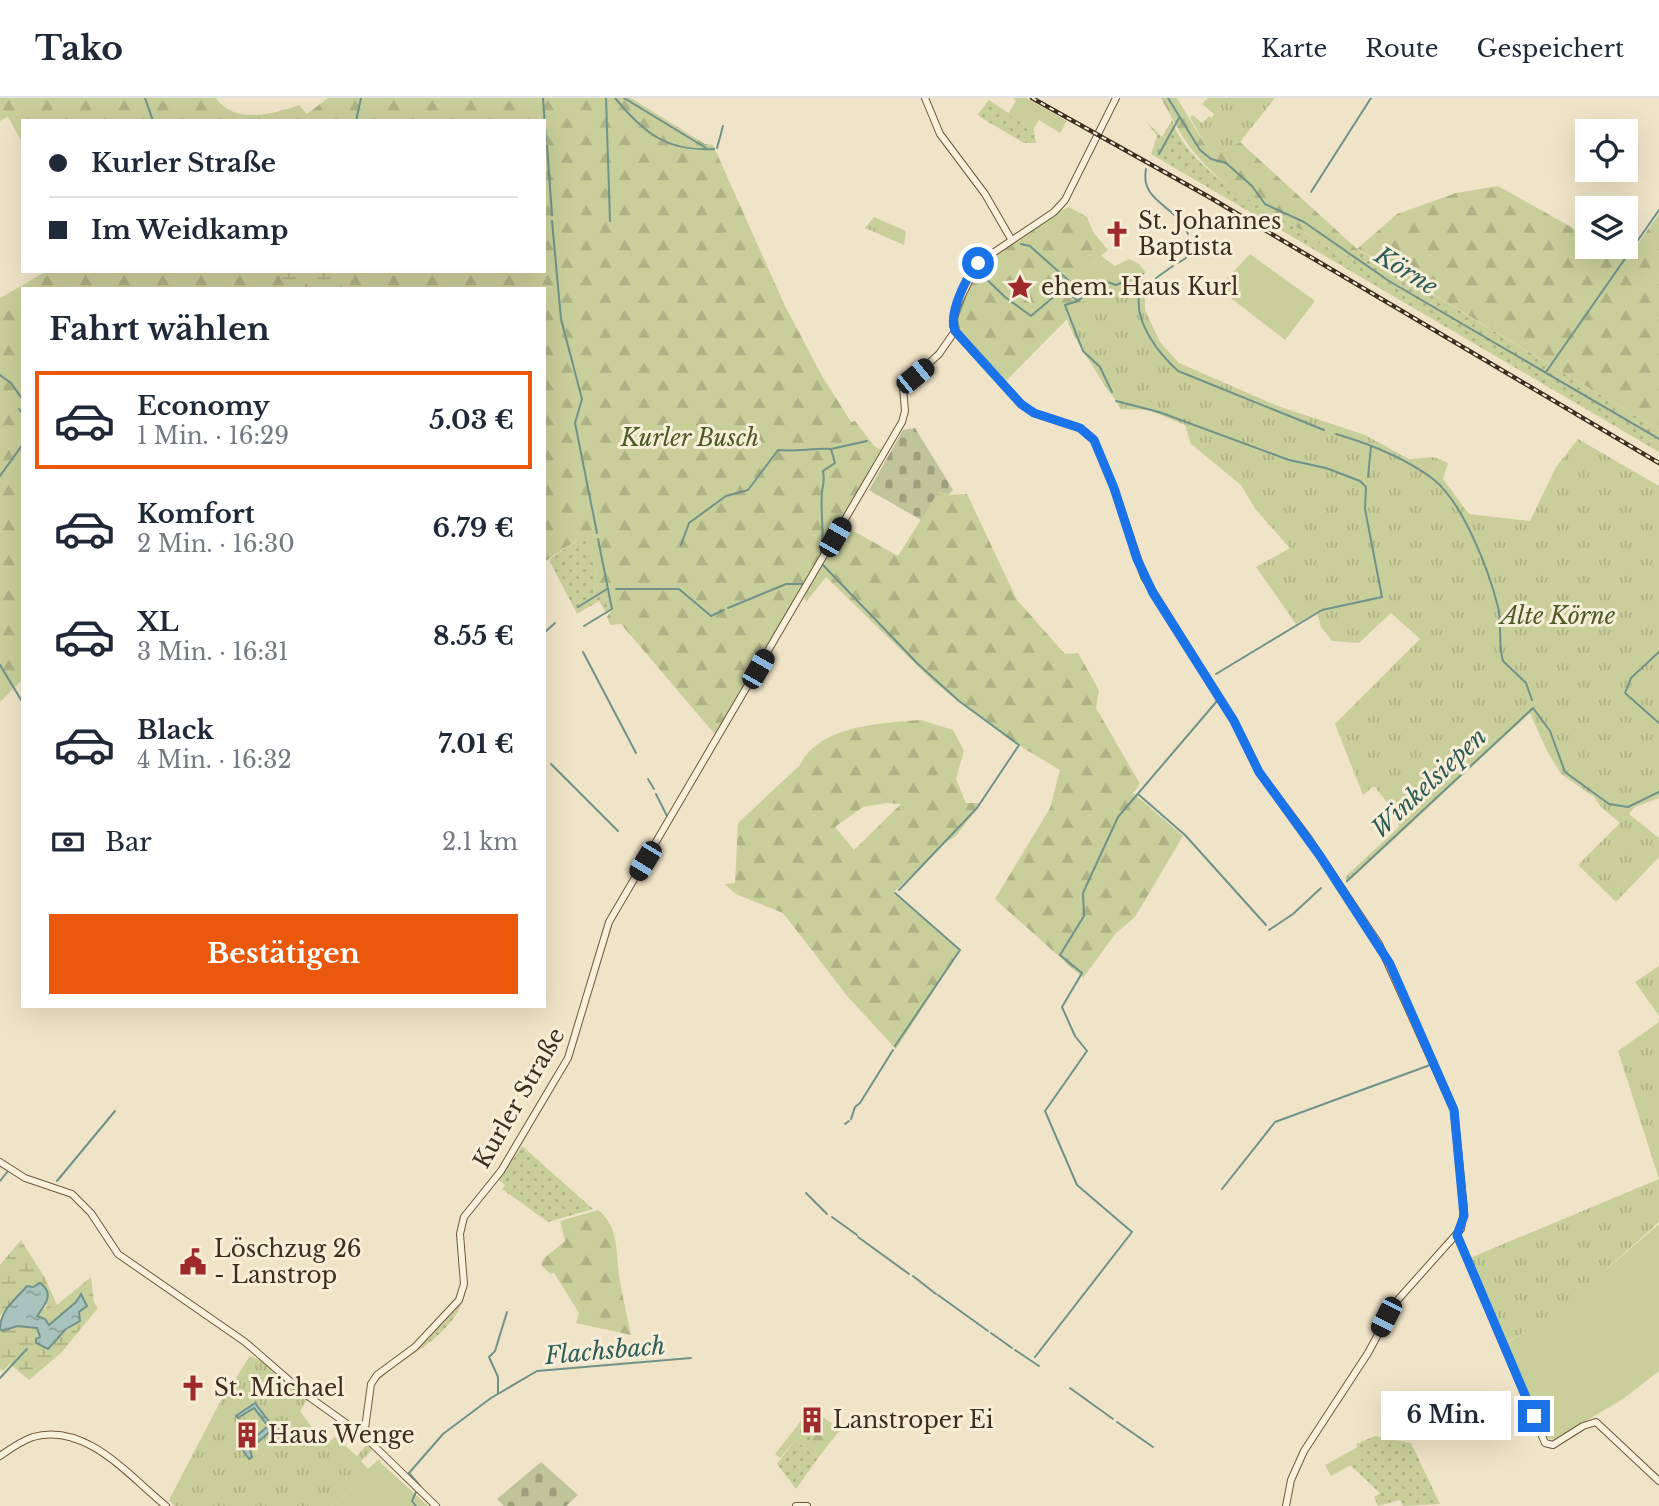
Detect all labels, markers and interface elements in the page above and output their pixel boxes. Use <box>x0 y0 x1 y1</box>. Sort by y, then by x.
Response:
text: Tako <box>35 28 123 69</box>
text: Karte <box>1261 34 1327 63</box>
text: Route <box>1365 34 1439 63</box>
text: Gespeichert <box>1477 34 1624 63</box>
map controls <box>1575 119 1638 259</box>
button: locate <box>1575 119 1638 182</box>
text: Kurler Straße <box>91 147 276 179</box>
button: layers <box>1575 196 1638 259</box>
place label: St. Johannes Baptista <box>1138 207 1281 261</box>
text: Im Weidkamp <box>91 214 288 246</box>
church icon: St. Johannes Baptista <box>1102 219 1132 249</box>
water label: Körne <box>1369 240 1443 301</box>
route start <box>962 247 994 279</box>
place icon: ehem. Haus Kurl <box>1005 272 1035 302</box>
place label: ehem. Haus Kurl <box>1041 273 1239 301</box>
text: Fahrt wählen <box>49 309 270 349</box>
car <box>893 355 938 397</box>
icon: car <box>53 389 116 452</box>
text: Economy <box>137 390 270 422</box>
text: 5.03 € <box>429 404 514 436</box>
text: 1 Min. · 16:29 <box>137 422 289 450</box>
park label: Kurler Busch <box>620 424 759 452</box>
icon: car <box>53 497 116 560</box>
text: Komfort <box>137 498 255 530</box>
text: 6.79 € <box>432 512 514 544</box>
car <box>816 514 855 560</box>
text: 2 Min. · 16:30 <box>137 530 295 558</box>
park label: Alte Körne <box>1498 602 1616 630</box>
icon: car <box>53 605 116 668</box>
text: XL <box>137 606 179 638</box>
text: 8.55 € <box>433 620 514 652</box>
text: 3 Min. · 16:31 <box>137 638 288 666</box>
car <box>739 646 778 692</box>
icon: car <box>53 713 116 776</box>
text: Black <box>137 714 214 746</box>
water label: Winkelsiepen <box>1365 722 1492 843</box>
text: 7.01 € <box>438 728 514 760</box>
text: 4 Min. · 16:32 <box>137 746 292 774</box>
icon: cash <box>49 823 87 861</box>
text: Bar <box>105 826 152 858</box>
text: 2.1 km <box>442 828 518 856</box>
car <box>626 838 665 884</box>
button: Bestätigen <box>49 914 518 994</box>
street label: Kurler Straße <box>467 1023 571 1173</box>
place label: Löschzug 26 - Lanstrop <box>214 1235 362 1289</box>
public building icon: Löschzug 26 - Lanstrop <box>178 1247 208 1277</box>
car <box>1368 1294 1405 1340</box>
water label: Flachsbach <box>542 1331 667 1370</box>
church icon: St. Michael <box>178 1373 208 1403</box>
place label: St. Michael <box>214 1374 345 1402</box>
callout: 6 Min. <box>1380 1392 1510 1440</box>
route end <box>1518 1400 1550 1432</box>
text: 6 Min. <box>1407 1401 1485 1429</box>
building icon: Lanstroper Ei <box>797 1405 827 1435</box>
place label: Lanstroper Ei <box>833 1406 994 1434</box>
building icon: Haus Wenge <box>232 1420 262 1450</box>
place label: Haus Wenge <box>268 1421 415 1449</box>

